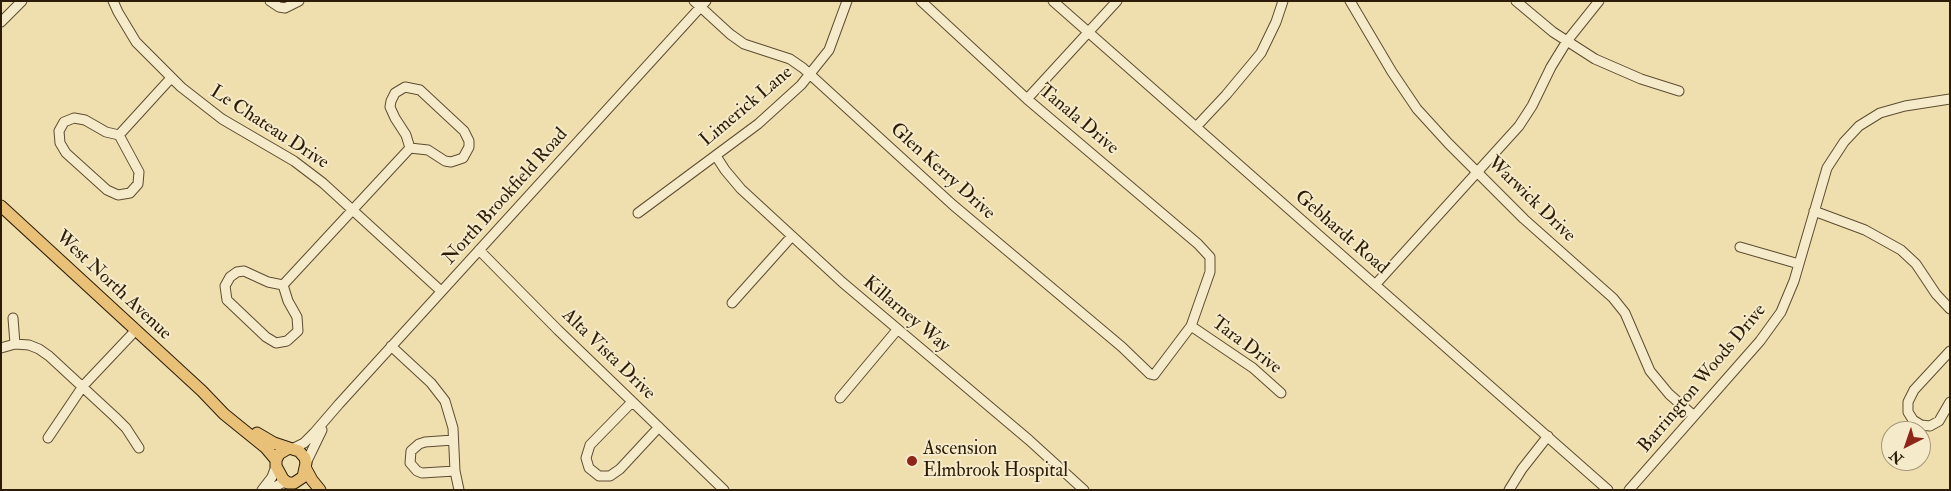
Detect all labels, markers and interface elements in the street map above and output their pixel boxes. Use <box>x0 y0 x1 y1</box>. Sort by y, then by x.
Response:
street label: Limerick Lane <box>696 62 798 152</box>
street label: Tanala Drive <box>1033 80 1123 160</box>
street label: Le Chateau Drive <box>205 81 333 175</box>
street label: Glen Kerry Drive <box>885 119 999 225</box>
street label: North Brookfield Road <box>439 124 573 270</box>
street label: Warwick Drive <box>1482 152 1580 248</box>
street label: Gebhardt Road <box>1289 186 1393 280</box>
street label: West North Avenue <box>50 226 176 346</box>
street label: Killarney Way <box>858 272 954 358</box>
street label: Barrington Woods Drive <box>1634 300 1772 458</box>
street label: Alta Vista Drive <box>556 305 660 405</box>
street label: Tara Drive <box>1206 312 1286 380</box>
north arrow <box>1881 421 1931 471</box>
place label: Ascension Elmbrook Hospital <box>923 439 1068 483</box>
text: N <box>1886 446 1907 467</box>
marker: Ascension Elmbrook Hospital <box>905 454 919 468</box>

